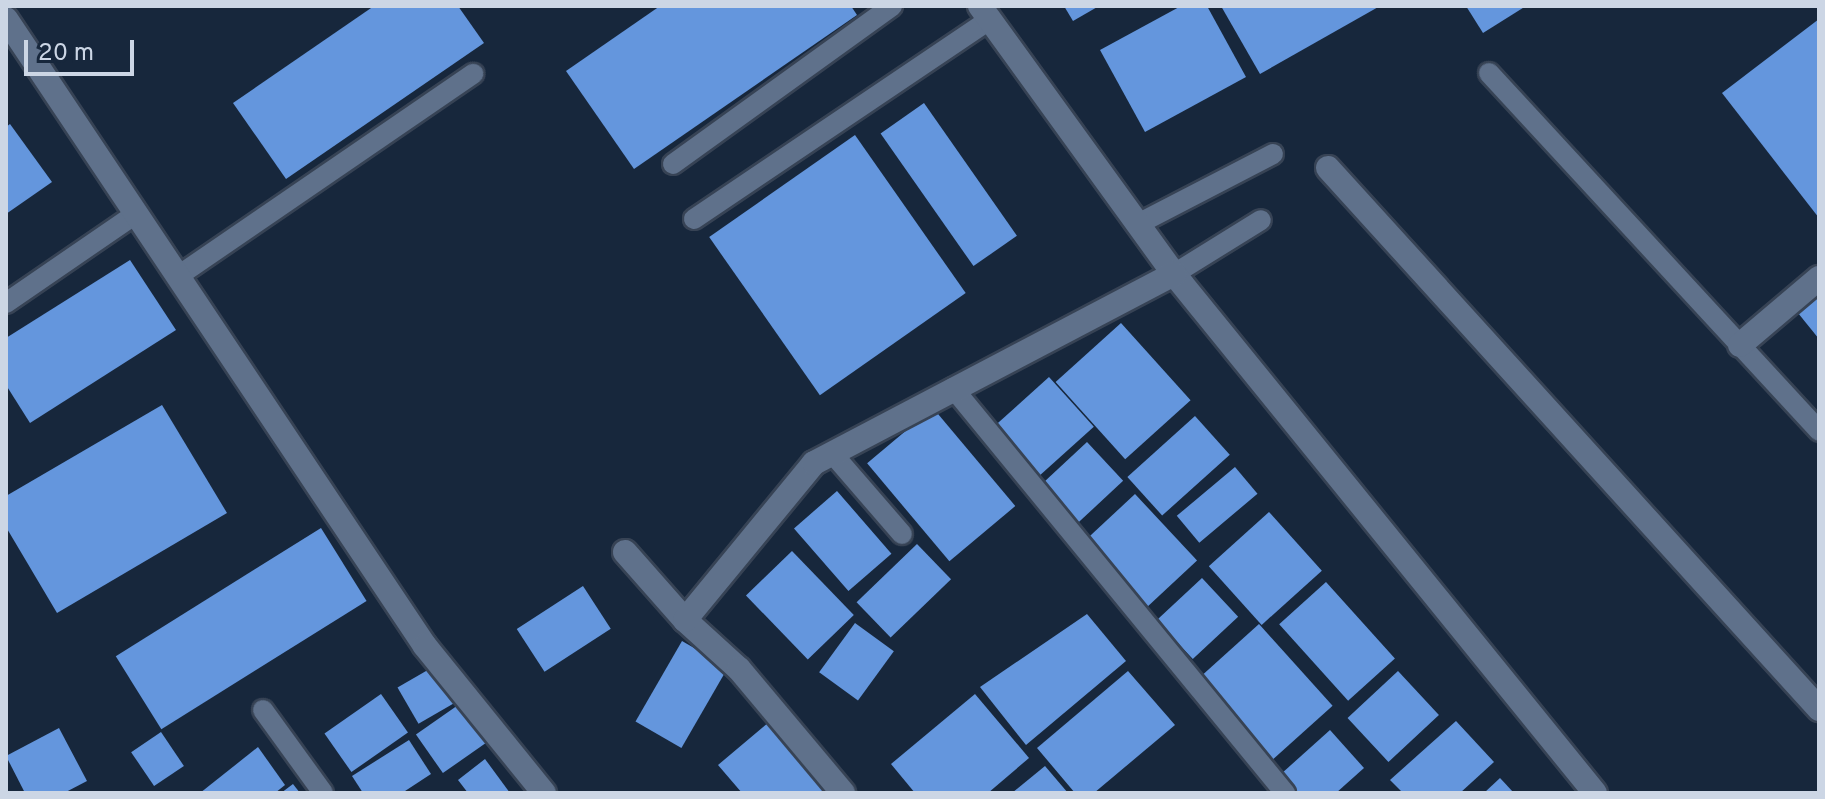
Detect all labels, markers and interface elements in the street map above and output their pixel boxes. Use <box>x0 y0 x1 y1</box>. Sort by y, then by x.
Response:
scale bar <box>28 24 138 74</box>
text: 20 m <box>38 39 94 69</box>

